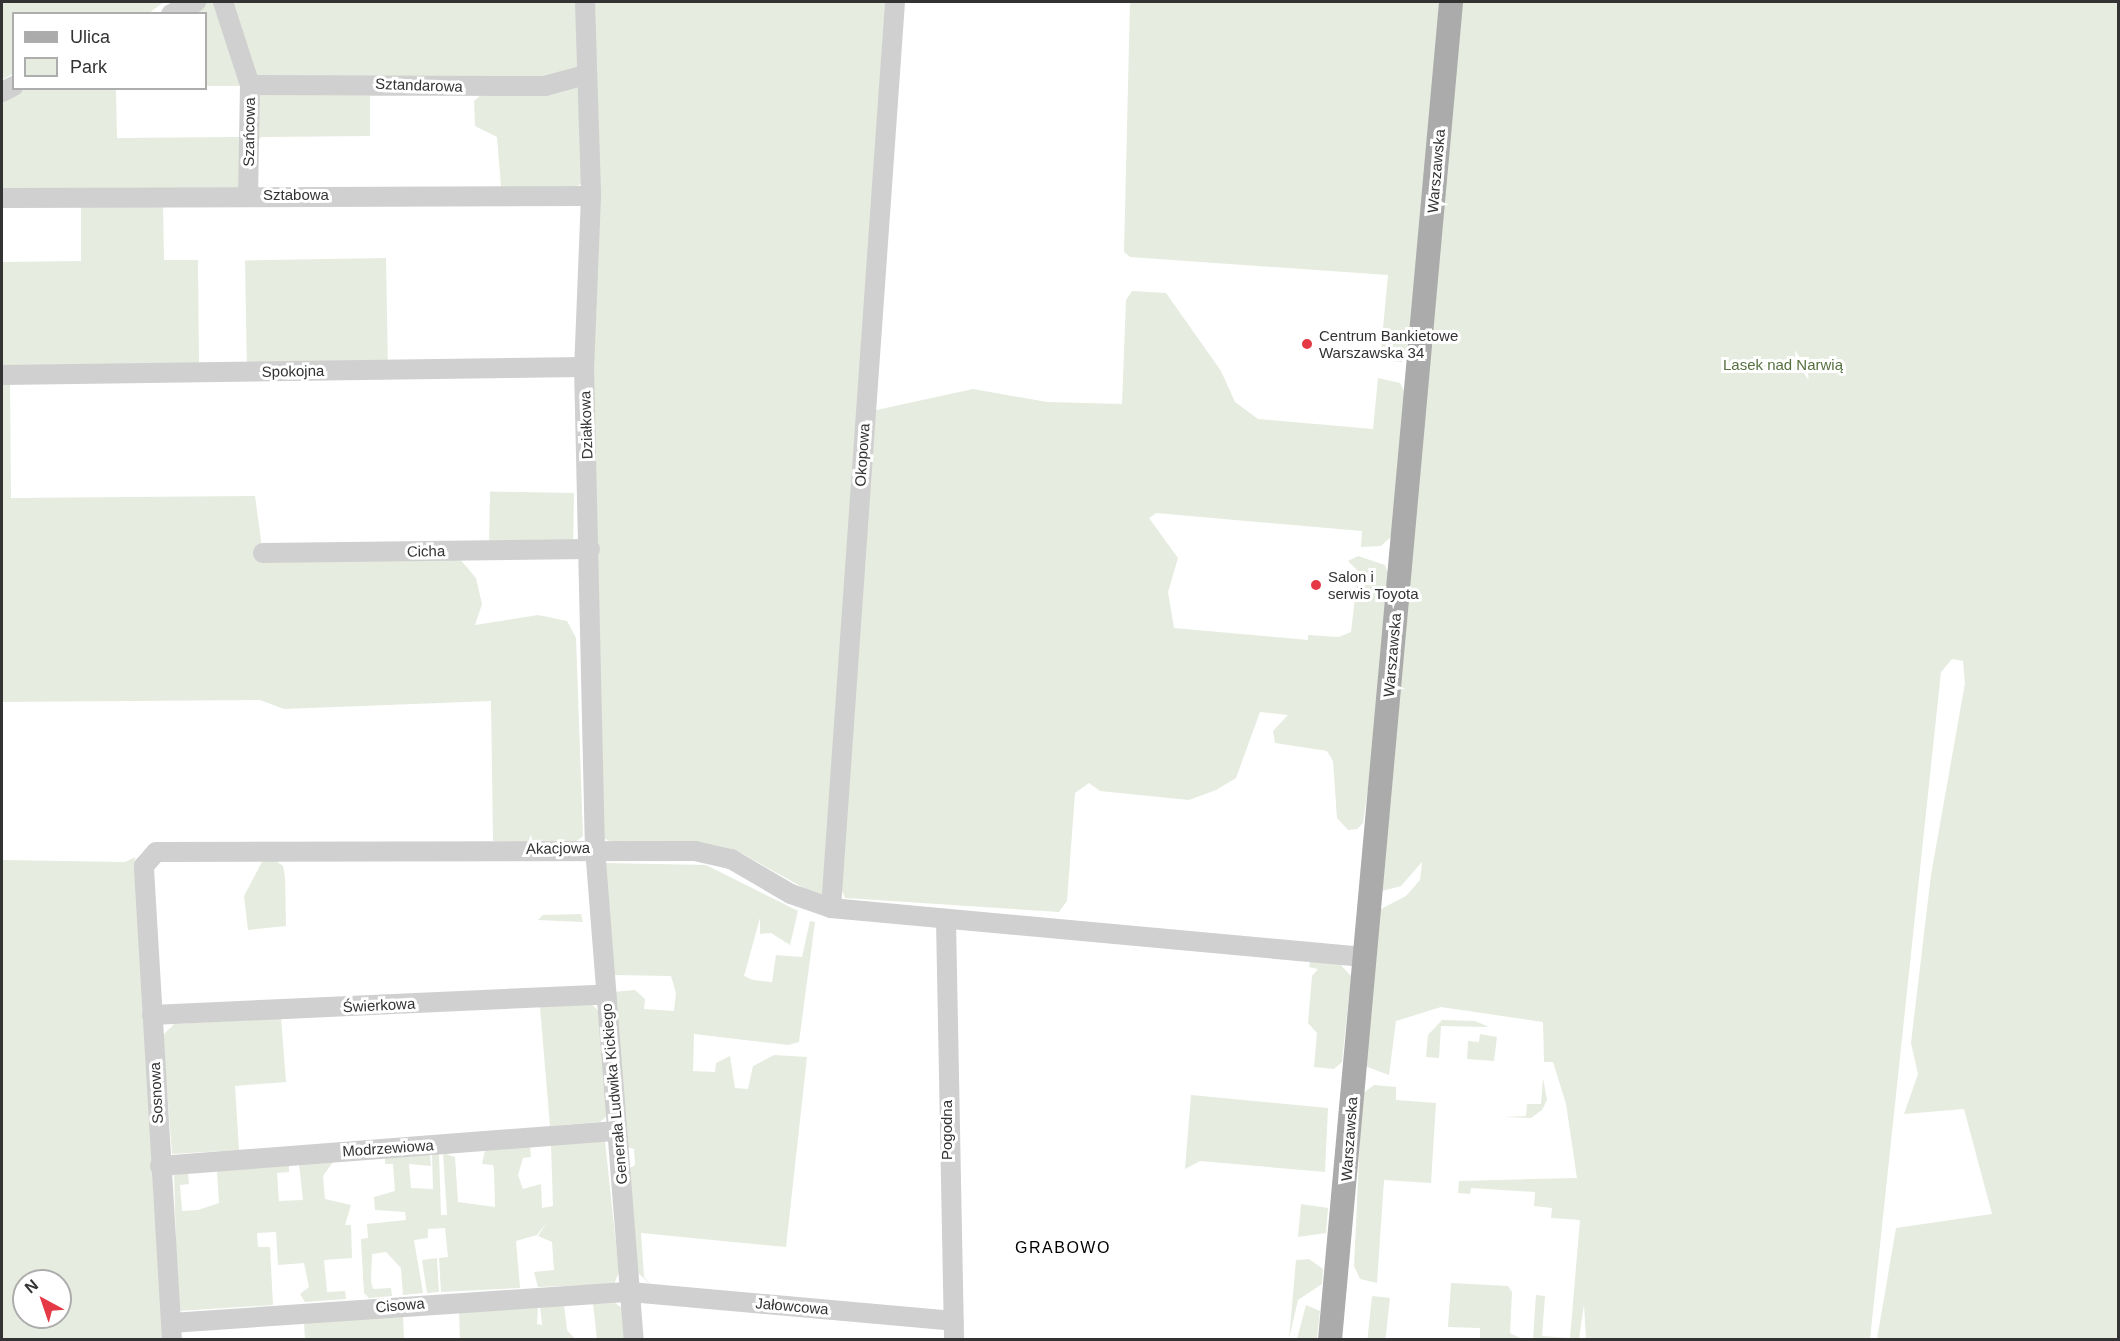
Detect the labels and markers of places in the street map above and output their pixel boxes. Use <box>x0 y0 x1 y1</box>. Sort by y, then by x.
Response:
place label: Centrum Bankietowe Warszawska 34 <box>1319 326 1458 361</box>
marker: Centrum Bankietowe Warszawska 34 <box>1300 337 1314 351</box>
place label: Salon i serwis Toyota <box>1328 567 1419 602</box>
marker: Salon i serwis Toyota <box>1309 578 1323 592</box>

